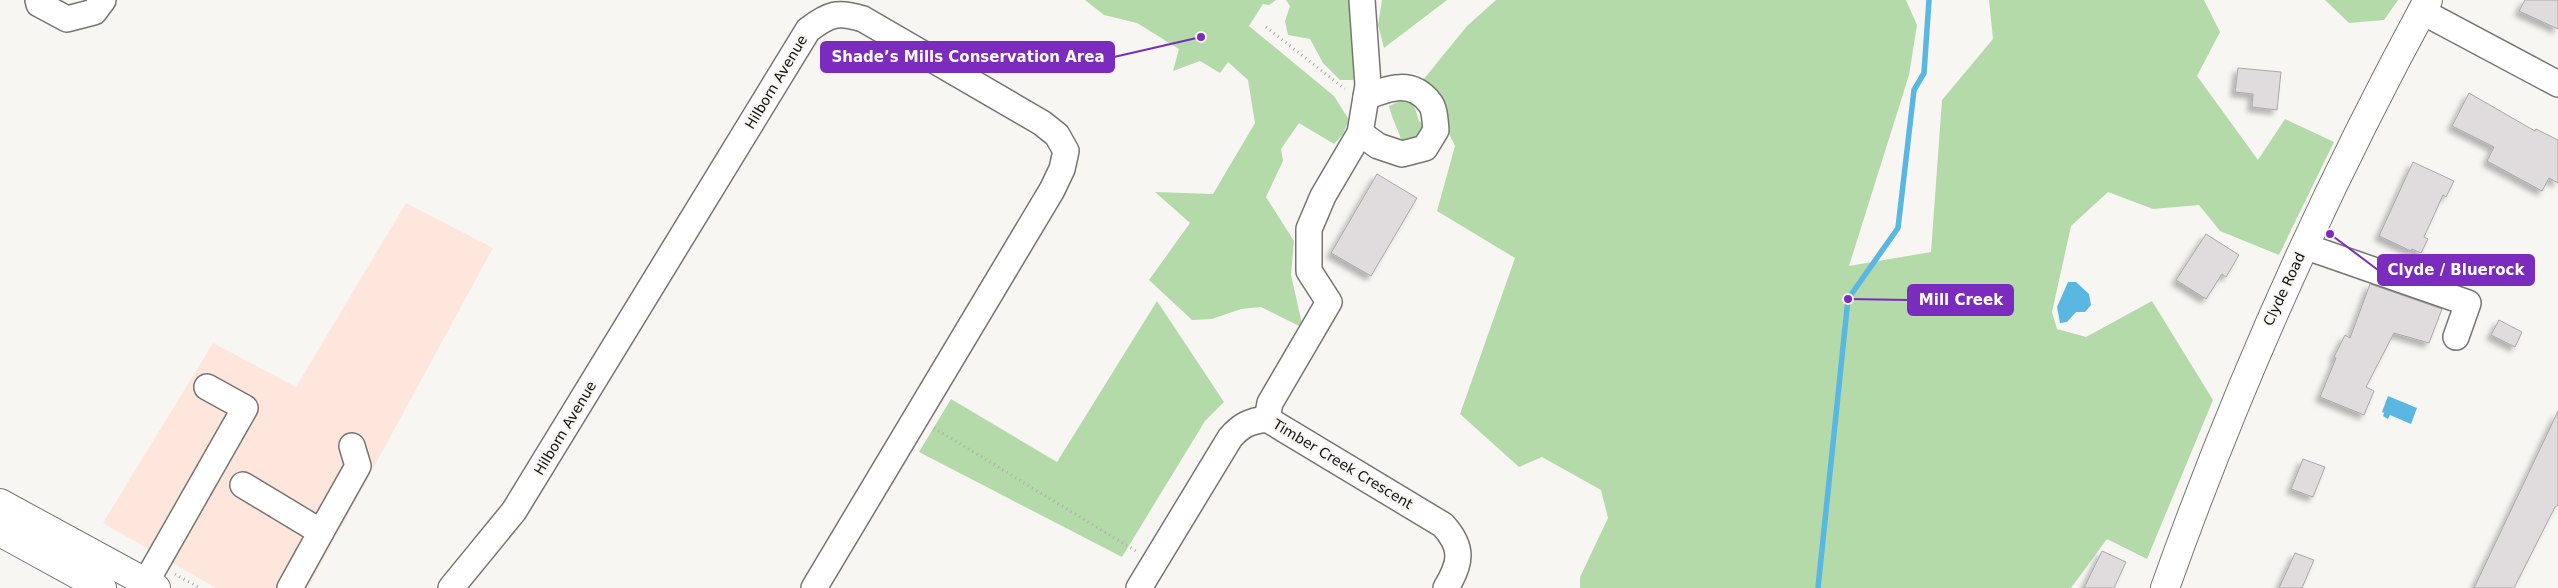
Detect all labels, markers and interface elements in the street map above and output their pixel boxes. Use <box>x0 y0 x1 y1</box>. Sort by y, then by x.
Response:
street label: Hilborn Avenue <box>742 32 810 132</box>
callout: Shade’s Mills Conservation Area <box>821 42 1114 72</box>
text: Shade’s Mills Conservation Area <box>831 48 1105 66</box>
street label: Clyde Road <box>2260 250 2308 328</box>
callout: Clyde / Bluerock <box>2378 255 2534 285</box>
text: Clyde / Bluerock <box>2388 261 2525 279</box>
callout: Mill Creek <box>1908 285 2013 315</box>
text: Mill Creek <box>1919 291 2004 309</box>
street label: Hilborn Avenue <box>531 378 599 478</box>
street label: Timber Creek Crescent <box>1269 415 1416 512</box>

